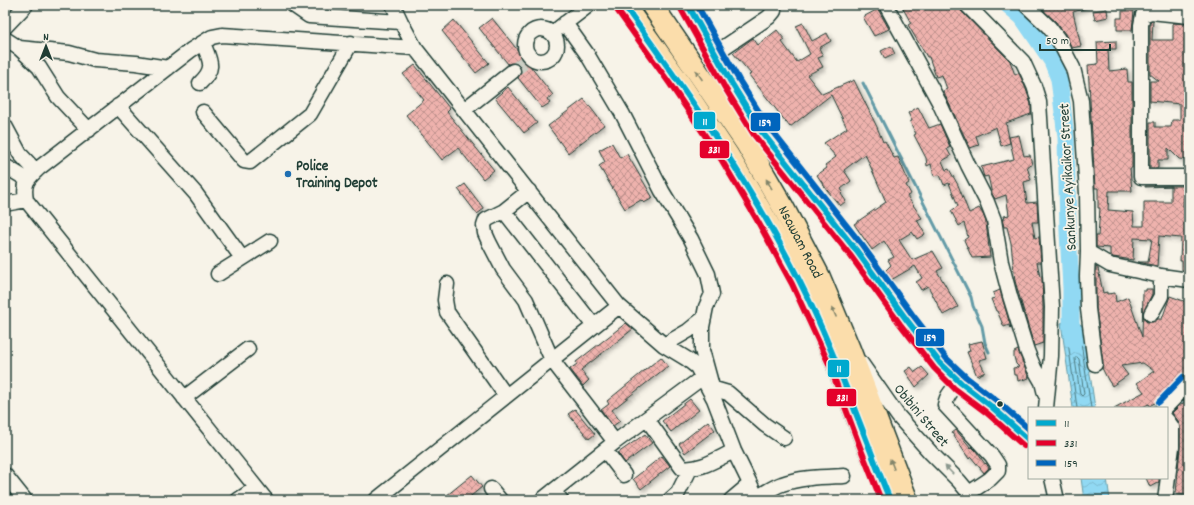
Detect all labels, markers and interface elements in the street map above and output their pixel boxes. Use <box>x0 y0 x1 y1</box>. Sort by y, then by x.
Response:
north arrow <box>26 26 66 66</box>
scale bar <box>1040 26 1110 52</box>
text: N <box>43 30 49 46</box>
text: 50 m <box>1046 33 1069 50</box>
one-way arrow <box>695 69 703 80</box>
street label: Sankunye Ayikaikor Street <box>1054 102 1084 251</box>
line badge: 11 <box>693 111 716 130</box>
line badge: 159 <box>750 112 781 132</box>
text: 11 <box>703 115 707 131</box>
text: 159 <box>759 116 771 132</box>
line badge: 331 <box>699 140 730 159</box>
text: 331 <box>708 143 720 159</box>
place label: Police Training Depot <box>296 156 378 195</box>
marker: Police Training Depot <box>283 169 293 179</box>
one-way arrow <box>766 178 773 190</box>
street label: Nsawam Road <box>771 202 827 283</box>
one-way arrow <box>831 307 837 318</box>
line badge: 159 <box>915 328 945 347</box>
text: 159 <box>924 331 936 347</box>
line badge: 11 <box>827 359 850 378</box>
text: 11 <box>837 362 841 378</box>
street label: Obibini Street <box>887 380 954 453</box>
line badge: 331 <box>826 388 857 407</box>
text: 331 <box>836 391 848 407</box>
unlabelled marker <box>995 399 1005 409</box>
legend <box>1028 407 1168 479</box>
text: 11 <box>1064 416 1069 433</box>
text: 331 <box>1064 436 1077 453</box>
text: 159 <box>1064 456 1078 473</box>
one-way arrow <box>889 457 895 469</box>
one-way arrow <box>944 465 953 475</box>

